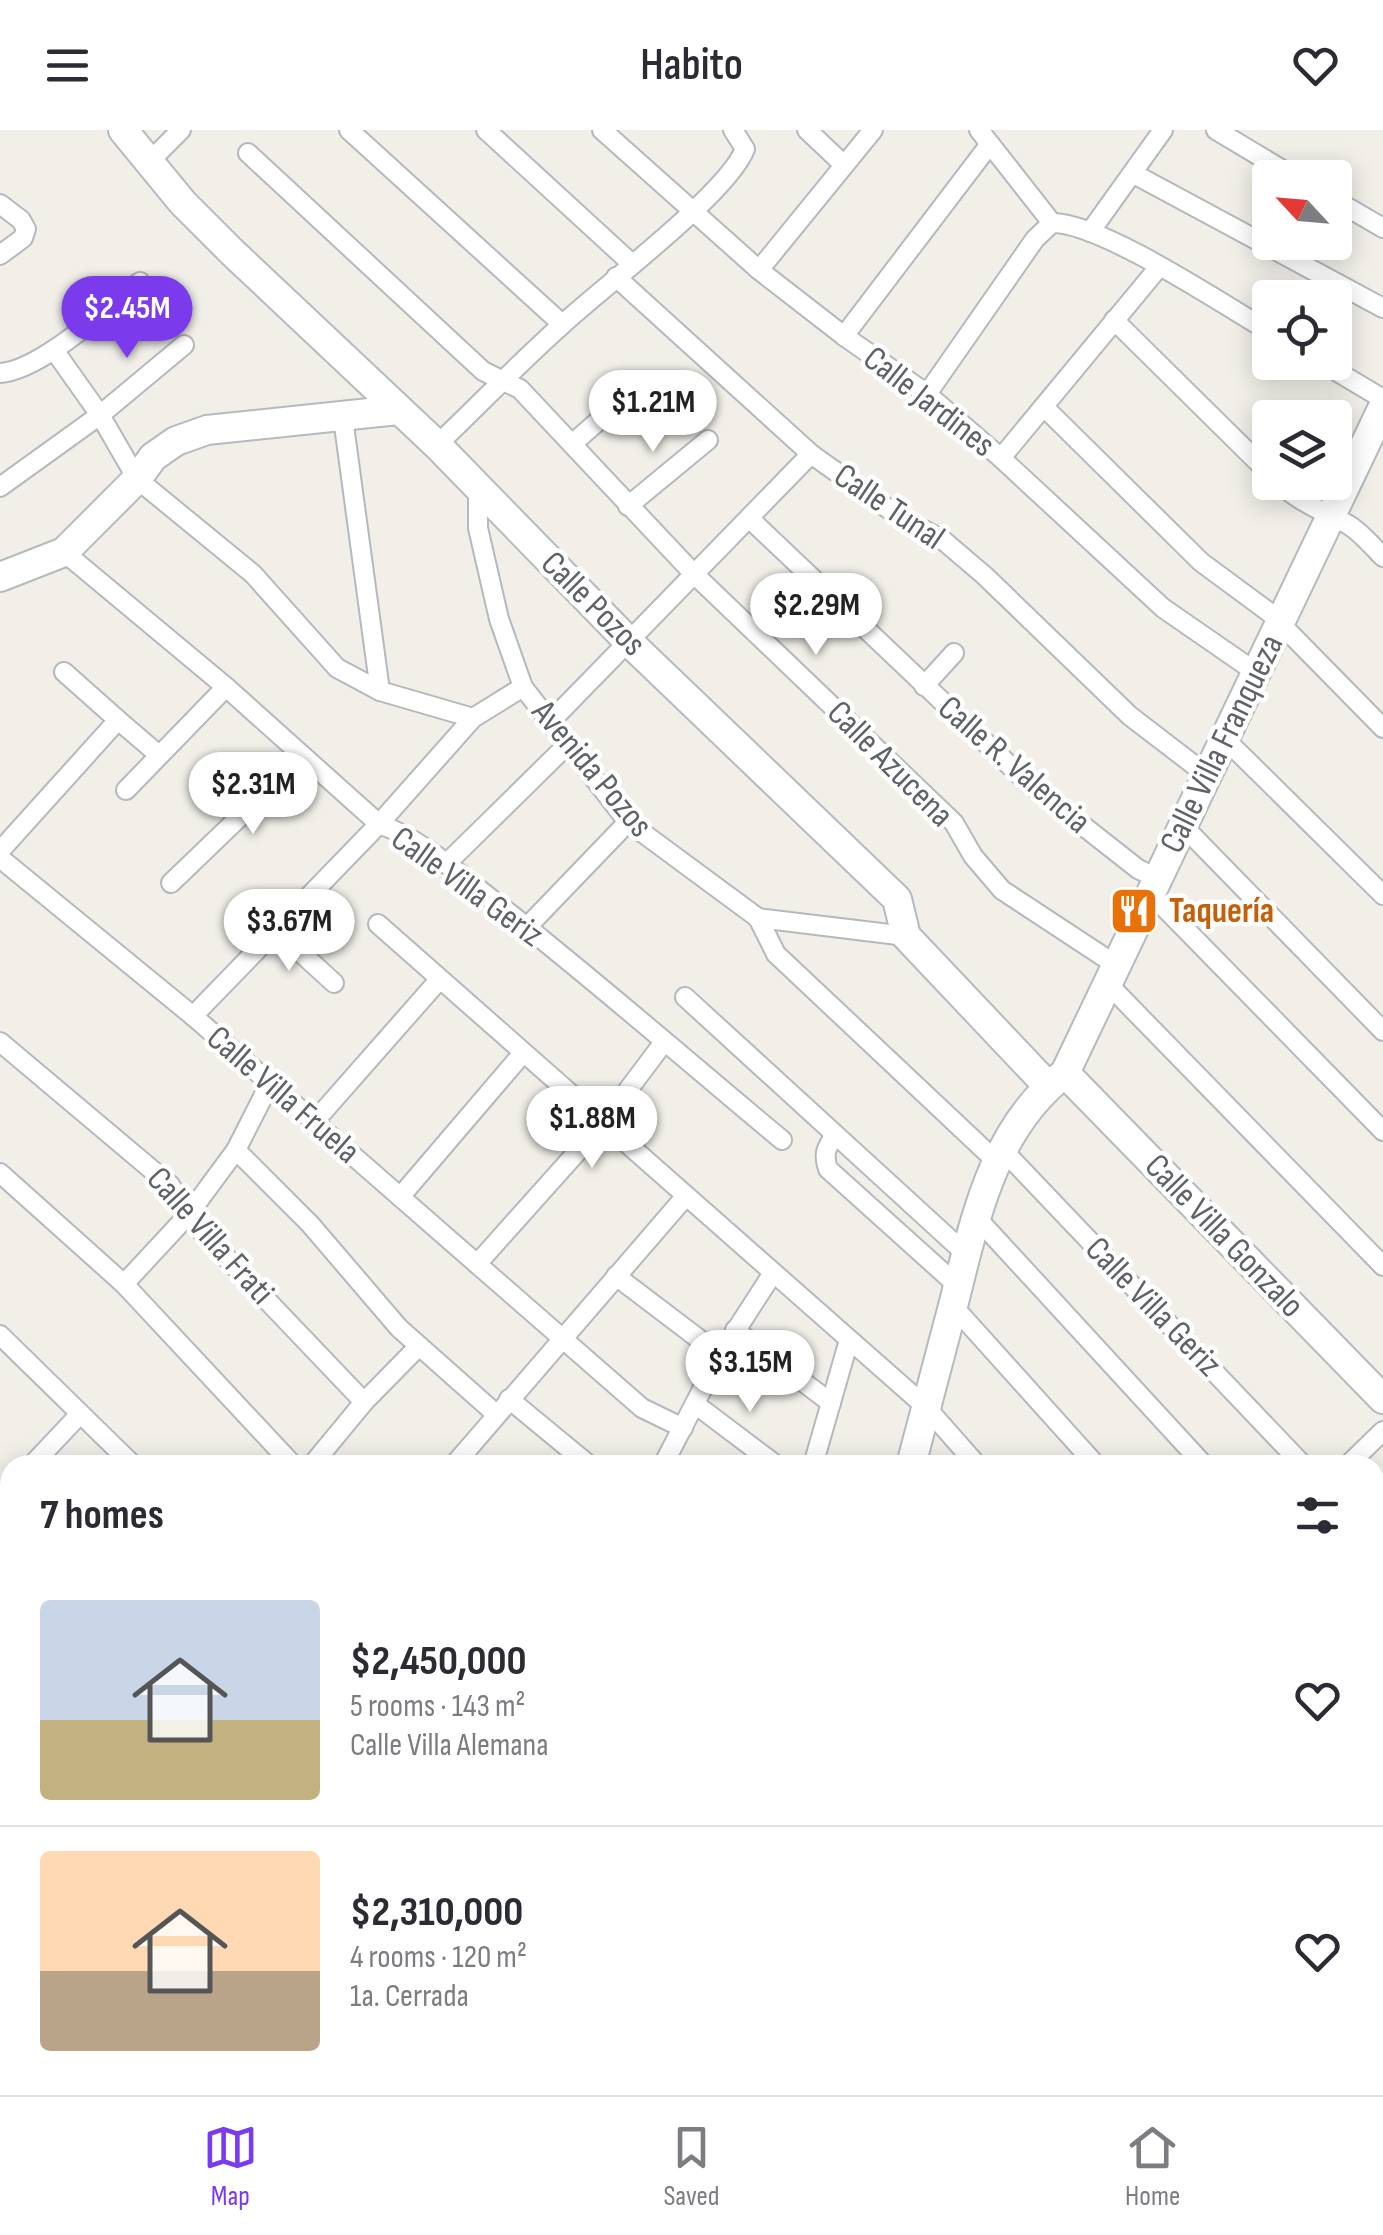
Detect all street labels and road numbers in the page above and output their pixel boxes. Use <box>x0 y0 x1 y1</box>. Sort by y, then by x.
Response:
street label: Calle Jardines <box>855 337 1003 467</box>
street label: Calle Tunal <box>826 455 952 559</box>
street label: Calle Pozos <box>532 543 654 665</box>
street label: Calle Villa Franqueza <box>1151 628 1293 860</box>
street label: Calle R. Valencia <box>929 687 1099 843</box>
street label: Avenida Pozos <box>522 691 662 846</box>
street label: Calle Azucena <box>818 692 962 836</box>
street label: Calle Villa Geriz <box>383 817 551 957</box>
street label: Calle Villa Fruela <box>198 1017 368 1173</box>
street label: Calle Villa Gonzalo <box>1135 1145 1313 1327</box>
street label: Calle Villa Frati <box>137 1158 283 1314</box>
street label: Calle Villa Geriz <box>1076 1228 1230 1386</box>

